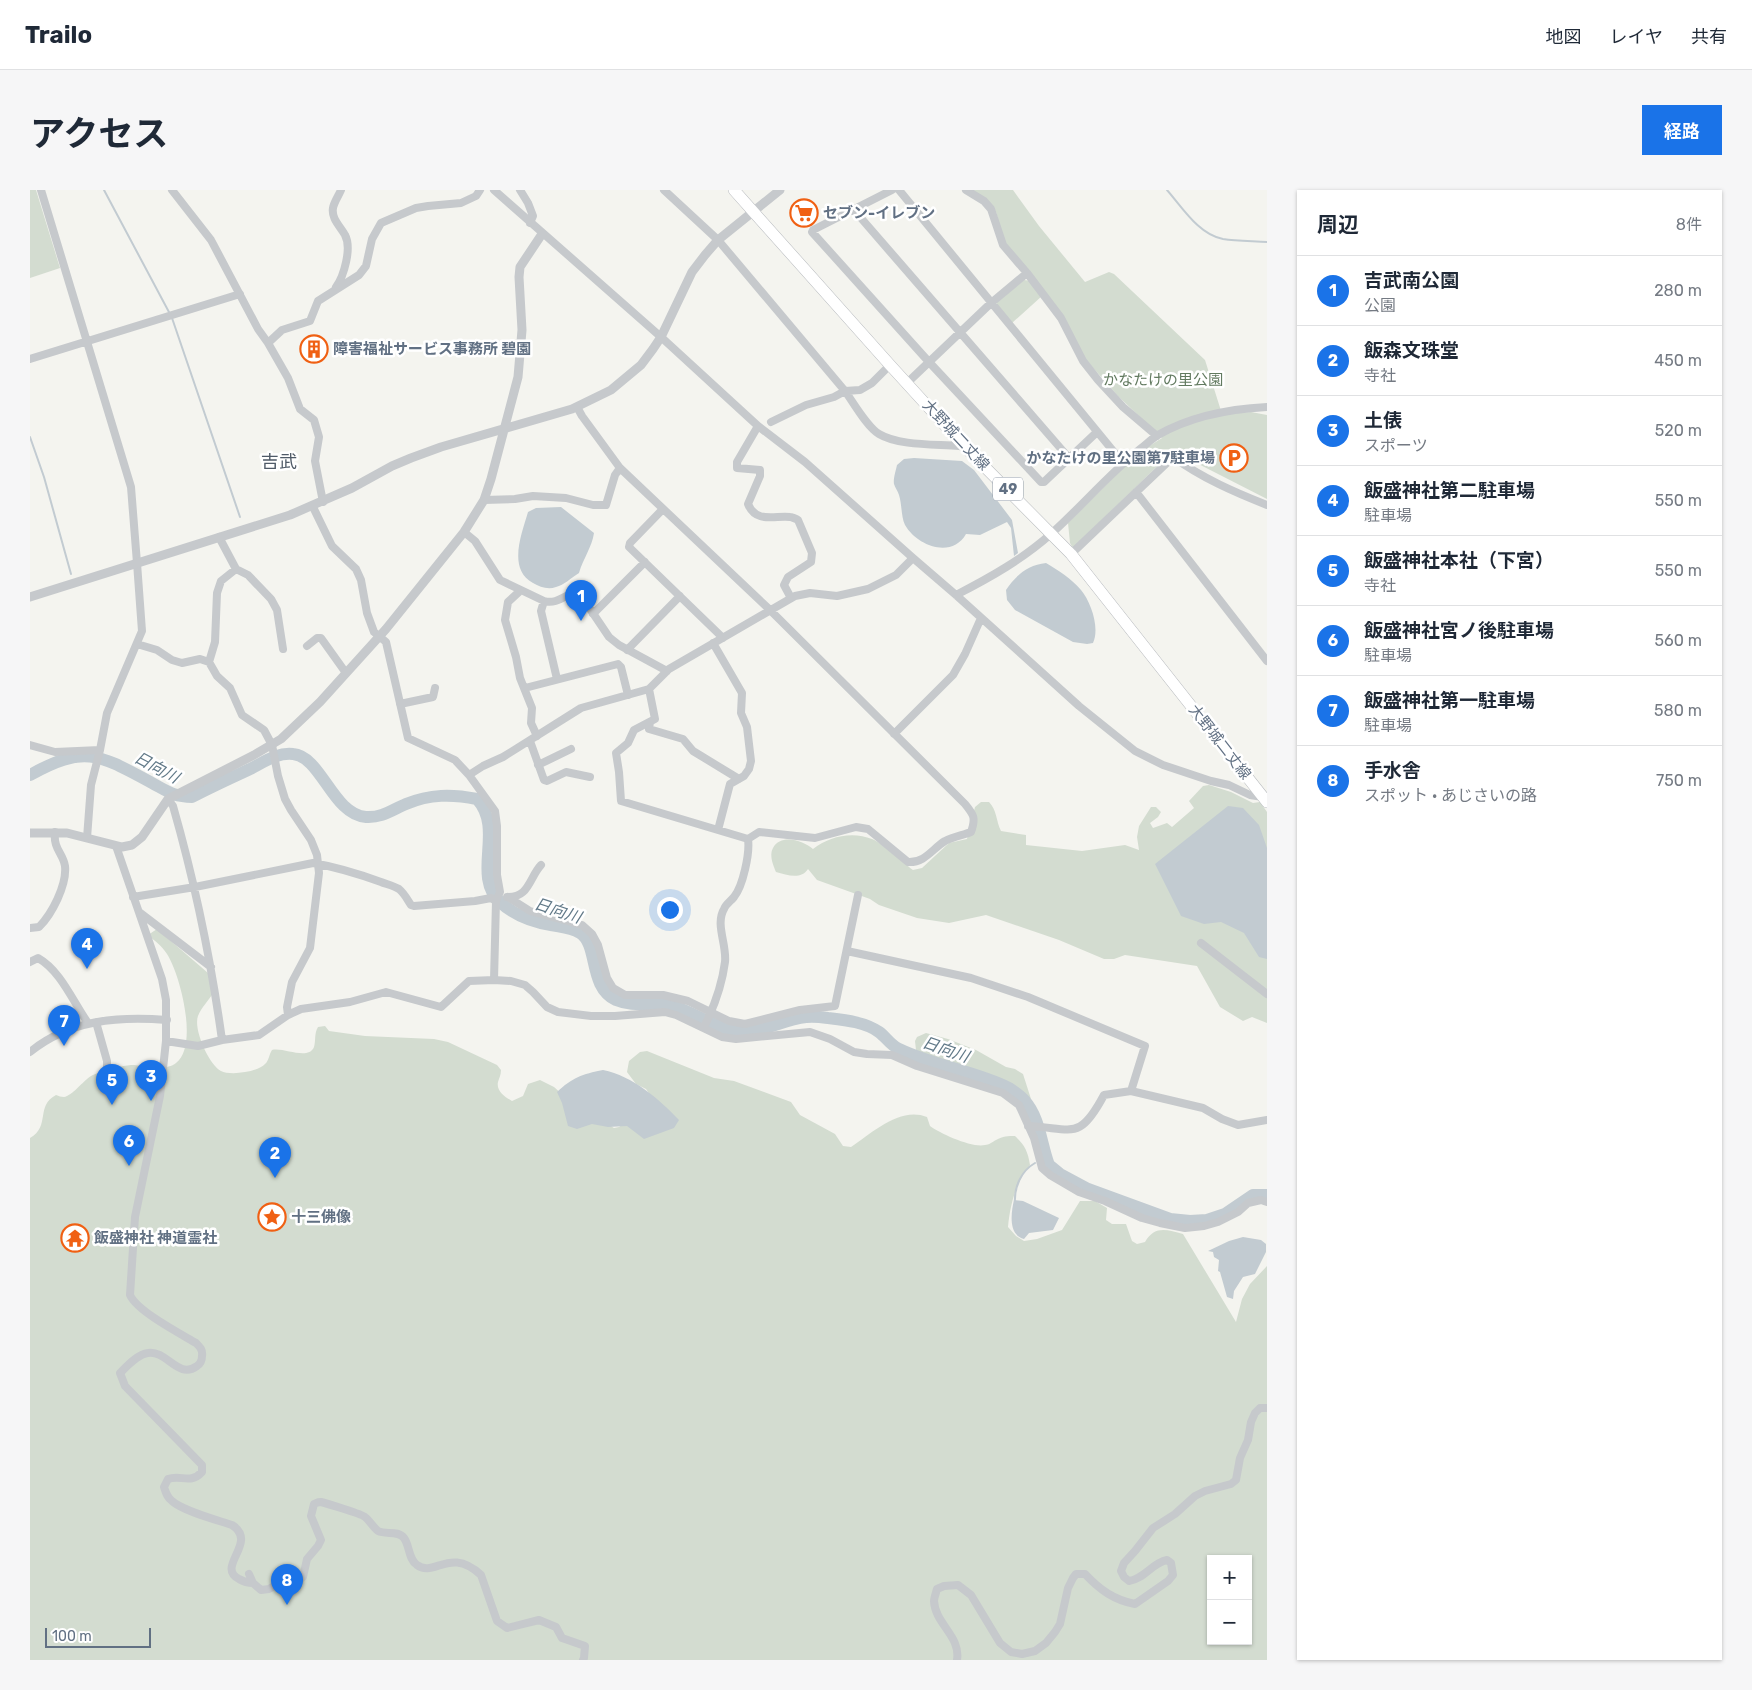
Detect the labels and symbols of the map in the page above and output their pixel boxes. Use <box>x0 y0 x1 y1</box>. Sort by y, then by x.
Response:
supermarket icon: セブン-イレブン <box>789 198 819 228</box>
place label: セブン-イレブン <box>823 204 935 222</box>
building icon: 障害福祉サービス事務所 碧園 <box>299 334 329 364</box>
place label: 障害福祉サービス事務所 碧園 <box>333 340 531 358</box>
park label: かなたけの里公園 <box>1103 371 1223 389</box>
street label: 大野城二丈線 <box>919 396 993 474</box>
parking icon: かなたけの里公園第7駐車場 <box>1219 443 1249 473</box>
place label: かなたけの里公園第7駐車場 <box>1026 449 1215 467</box>
district label: 吉武 <box>261 451 297 473</box>
road number: 49 <box>993 478 1023 500</box>
pin: 1 <box>565 580 597 621</box>
street label: 大野城二丈線 <box>1185 701 1255 783</box>
water label: 日向川 <box>131 748 184 788</box>
water label: 日向川 <box>532 894 586 928</box>
your location <box>657 897 683 923</box>
pin: 4 <box>71 928 103 969</box>
pin: 7 <box>48 1005 80 1046</box>
water label: 日向川 <box>920 1033 974 1067</box>
pin: 3 <box>135 1060 167 1101</box>
pin: 5 <box>96 1064 128 1105</box>
pin: 6 <box>113 1125 145 1166</box>
pin: 2 <box>259 1137 291 1178</box>
place icon: 十三佛像 <box>257 1202 287 1232</box>
place label: 十三佛像 <box>291 1208 351 1226</box>
temple icon: 飯盛神社 神道霊社 <box>60 1223 90 1253</box>
place label: 飯盛神社 神道霊社 <box>94 1229 217 1247</box>
pin: 8 <box>271 1564 303 1605</box>
scale bar <box>45 1625 151 1648</box>

